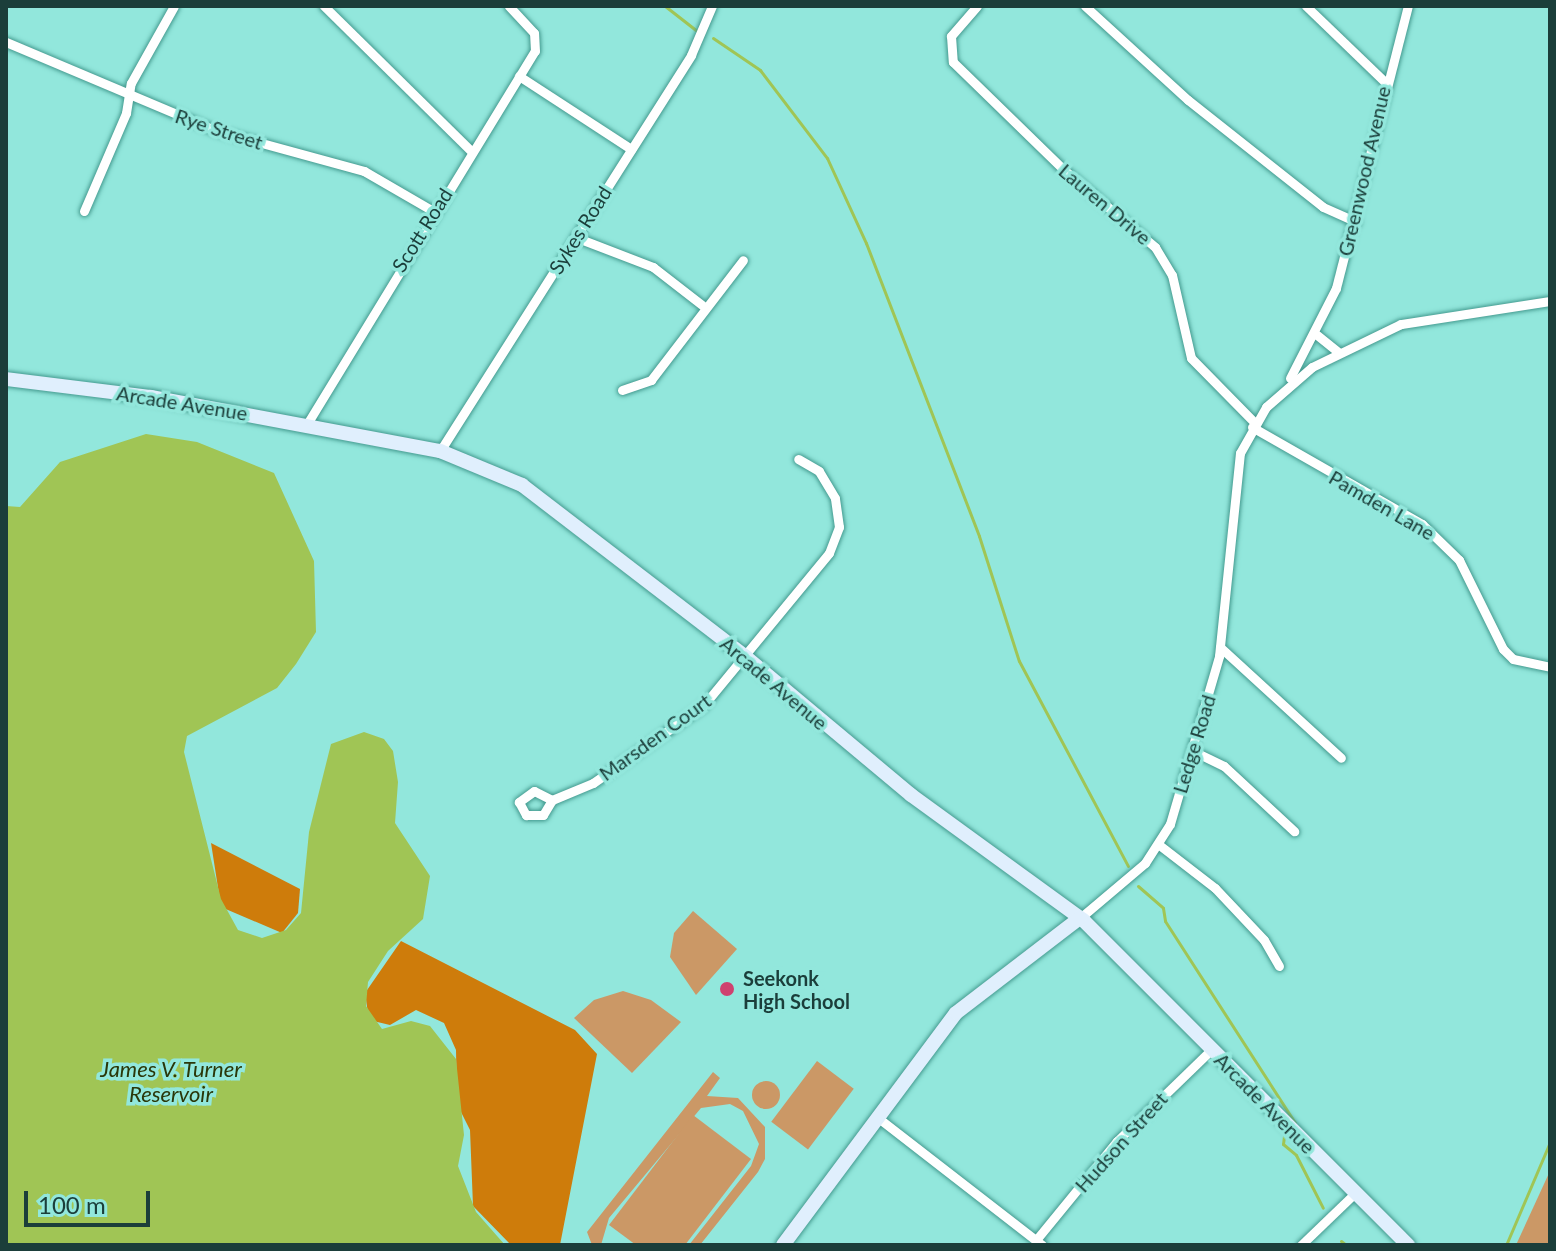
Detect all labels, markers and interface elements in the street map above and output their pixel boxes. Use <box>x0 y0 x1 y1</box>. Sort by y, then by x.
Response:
street label: Greenwood Avenue <box>1333 83 1395 259</box>
street label: Rye Street <box>172 104 266 154</box>
street label: Lauren Drive <box>1054 159 1156 249</box>
street label: Sykes Road <box>544 182 616 278</box>
street label: Scott Road <box>387 184 457 276</box>
street label: Arcade Avenue <box>114 381 250 425</box>
street label: Pamden Lane <box>1325 465 1439 545</box>
street label: Arcade Avenue <box>715 631 833 735</box>
street label: Marsden Court <box>594 688 716 786</box>
street label: Ledge Road <box>1168 692 1220 796</box>
place label: Seekonk High School <box>743 966 850 1013</box>
marker: Seekonk High School <box>718 980 736 998</box>
street label: Arcade Avenue <box>1210 1048 1320 1158</box>
water label: James V. Turner Reservoir <box>100 1055 242 1106</box>
street label: Hudson Street <box>1070 1087 1172 1197</box>
scale bar <box>28 1175 154 1225</box>
text: 100 m <box>38 1190 106 1219</box>

